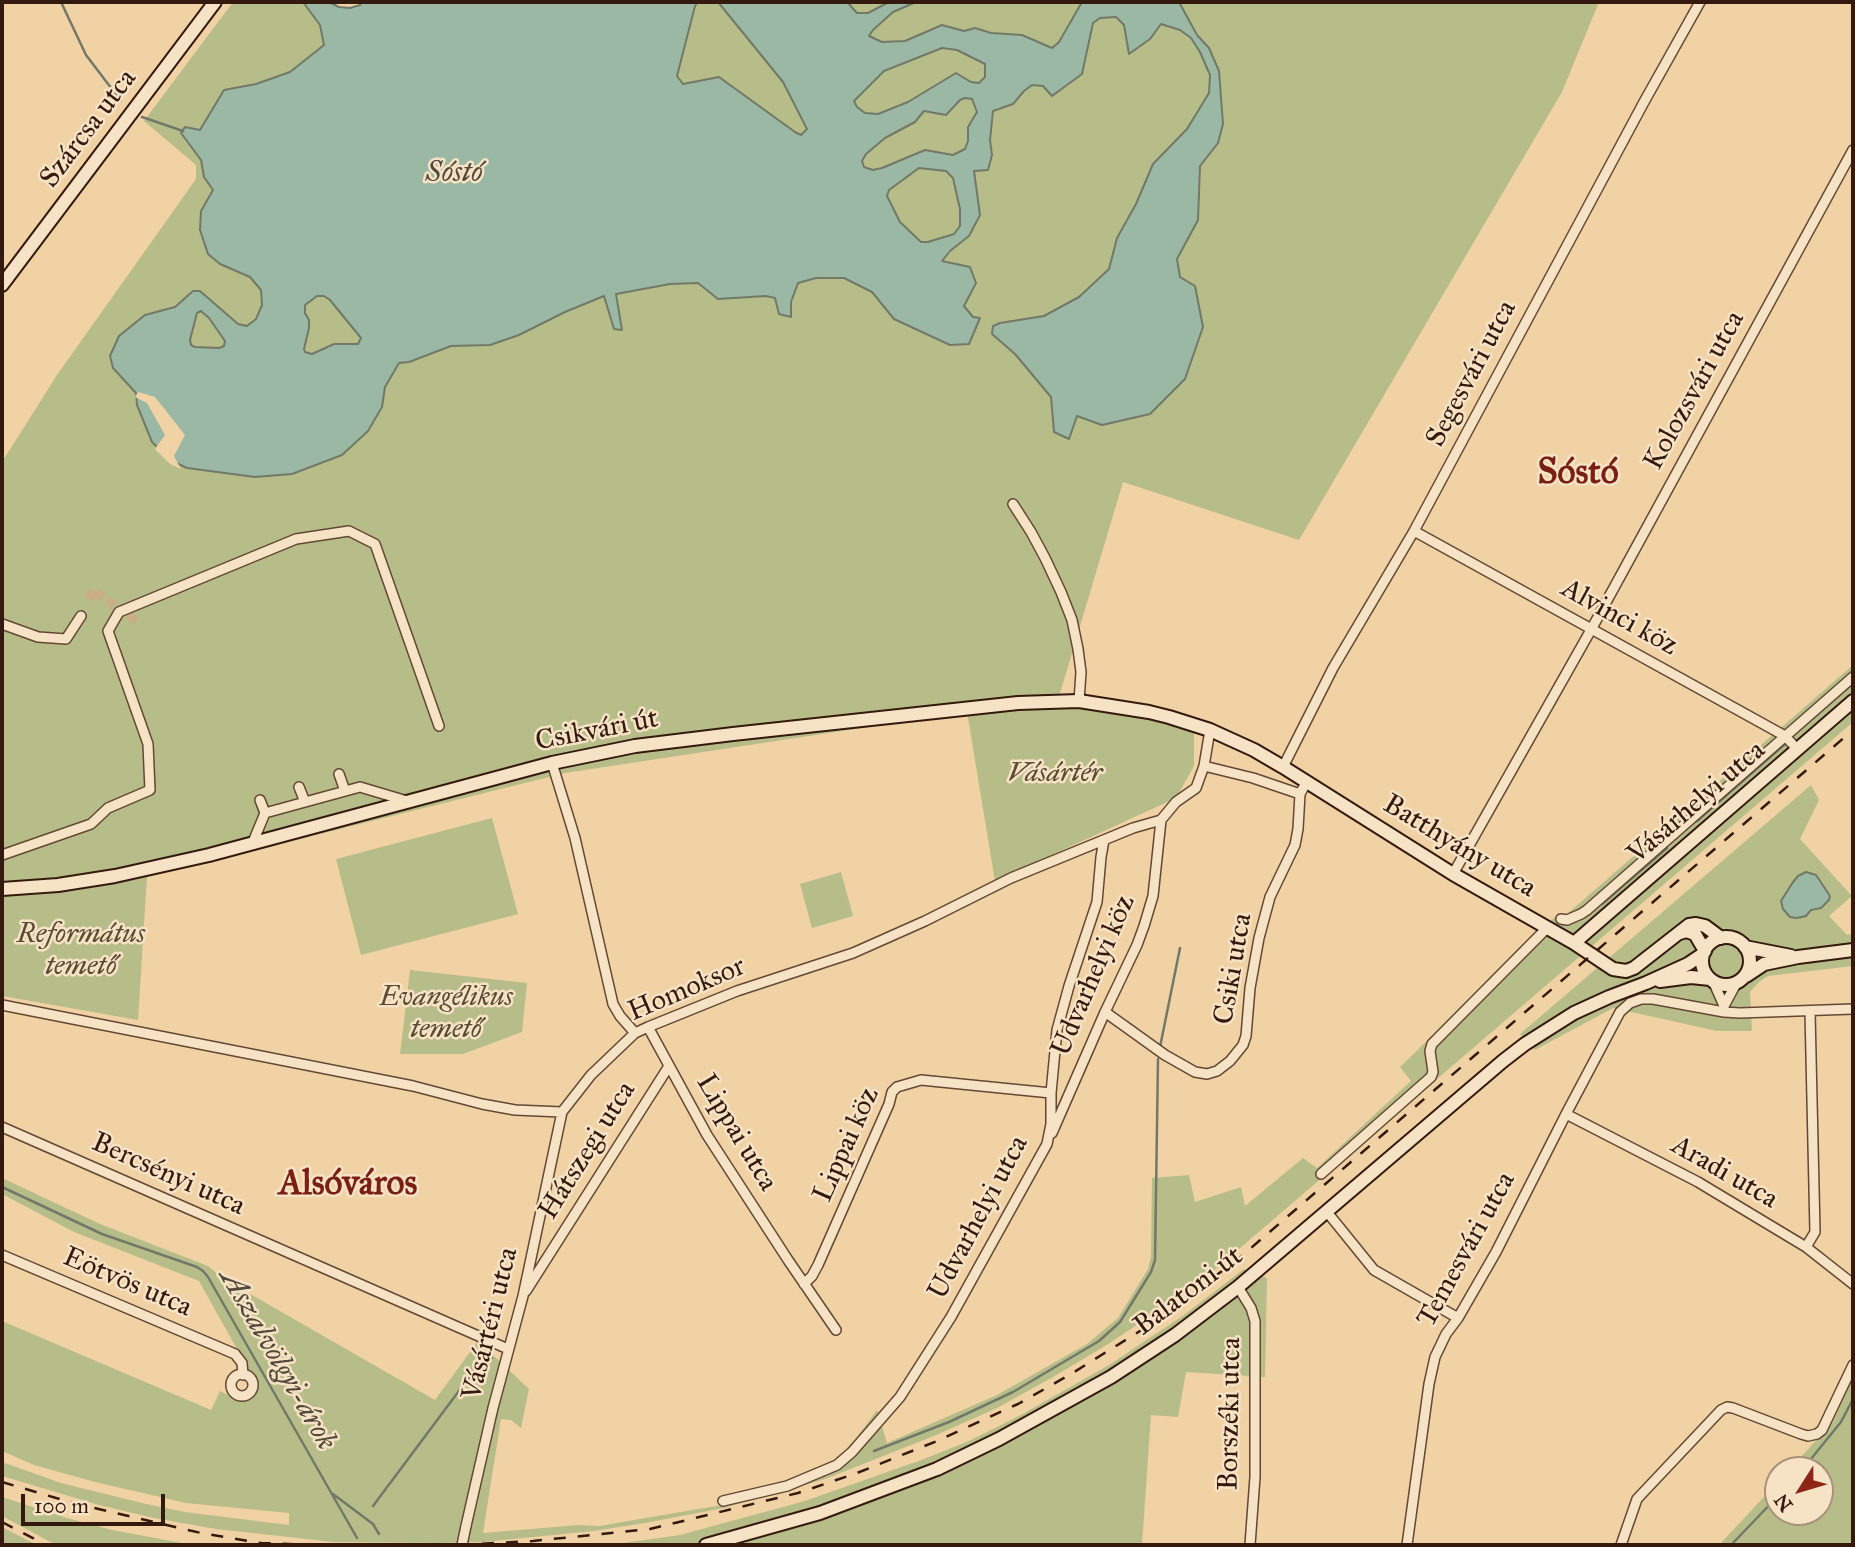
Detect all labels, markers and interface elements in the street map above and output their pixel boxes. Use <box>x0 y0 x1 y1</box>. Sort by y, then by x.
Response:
street label: Szárcsa utca <box>34 63 144 195</box>
water label: Sóstó <box>425 156 483 192</box>
street label: Segesvári utca <box>1419 295 1525 453</box>
street label: Kolozsvári utca <box>1638 306 1752 476</box>
district label: Sóstó <box>1537 453 1619 495</box>
street label: Alvinci köz <box>1555 572 1683 664</box>
street label: Csikvári út <box>533 703 661 759</box>
street label: Vásárhelyi utca <box>1621 734 1773 872</box>
park label: Vásártér <box>1007 757 1103 791</box>
street label: Batthyány utca <box>1376 788 1542 906</box>
street label: Udvarhelyi köz <box>1045 890 1143 1062</box>
street label: Csiki utca <box>1208 911 1260 1027</box>
park label: Református temető <box>17 918 145 984</box>
street label: Homoksor <box>624 950 750 1030</box>
park label: Evangélikus temető <box>379 981 513 1047</box>
street label: Lippai utca <box>688 1068 784 1198</box>
street label: Hátszegi utca <box>532 1076 644 1226</box>
street label: Lippai köz <box>807 1082 887 1208</box>
street label: Bercsényi utca <box>86 1126 250 1224</box>
street label: Aradi utca <box>1665 1129 1783 1217</box>
street label: Udvarhelyi utca <box>922 1130 1036 1306</box>
district label: Alsóváros <box>279 1164 417 1206</box>
street label: Temesvári utca <box>1411 1167 1523 1333</box>
street label: Balatoni út <box>1128 1240 1250 1344</box>
street label: Eötvös utca <box>58 1241 196 1325</box>
street label: Vásártéri utca <box>456 1244 526 1404</box>
water label: Aszalvölgyi-árok <box>211 1263 343 1457</box>
street label: Borszéki utca <box>1213 1337 1249 1491</box>
north arrow <box>1764 1456 1834 1526</box>
scale bar <box>24 1480 168 1524</box>
text: N <box>1769 1489 1797 1516</box>
text: 100 m <box>34 1493 89 1519</box>

